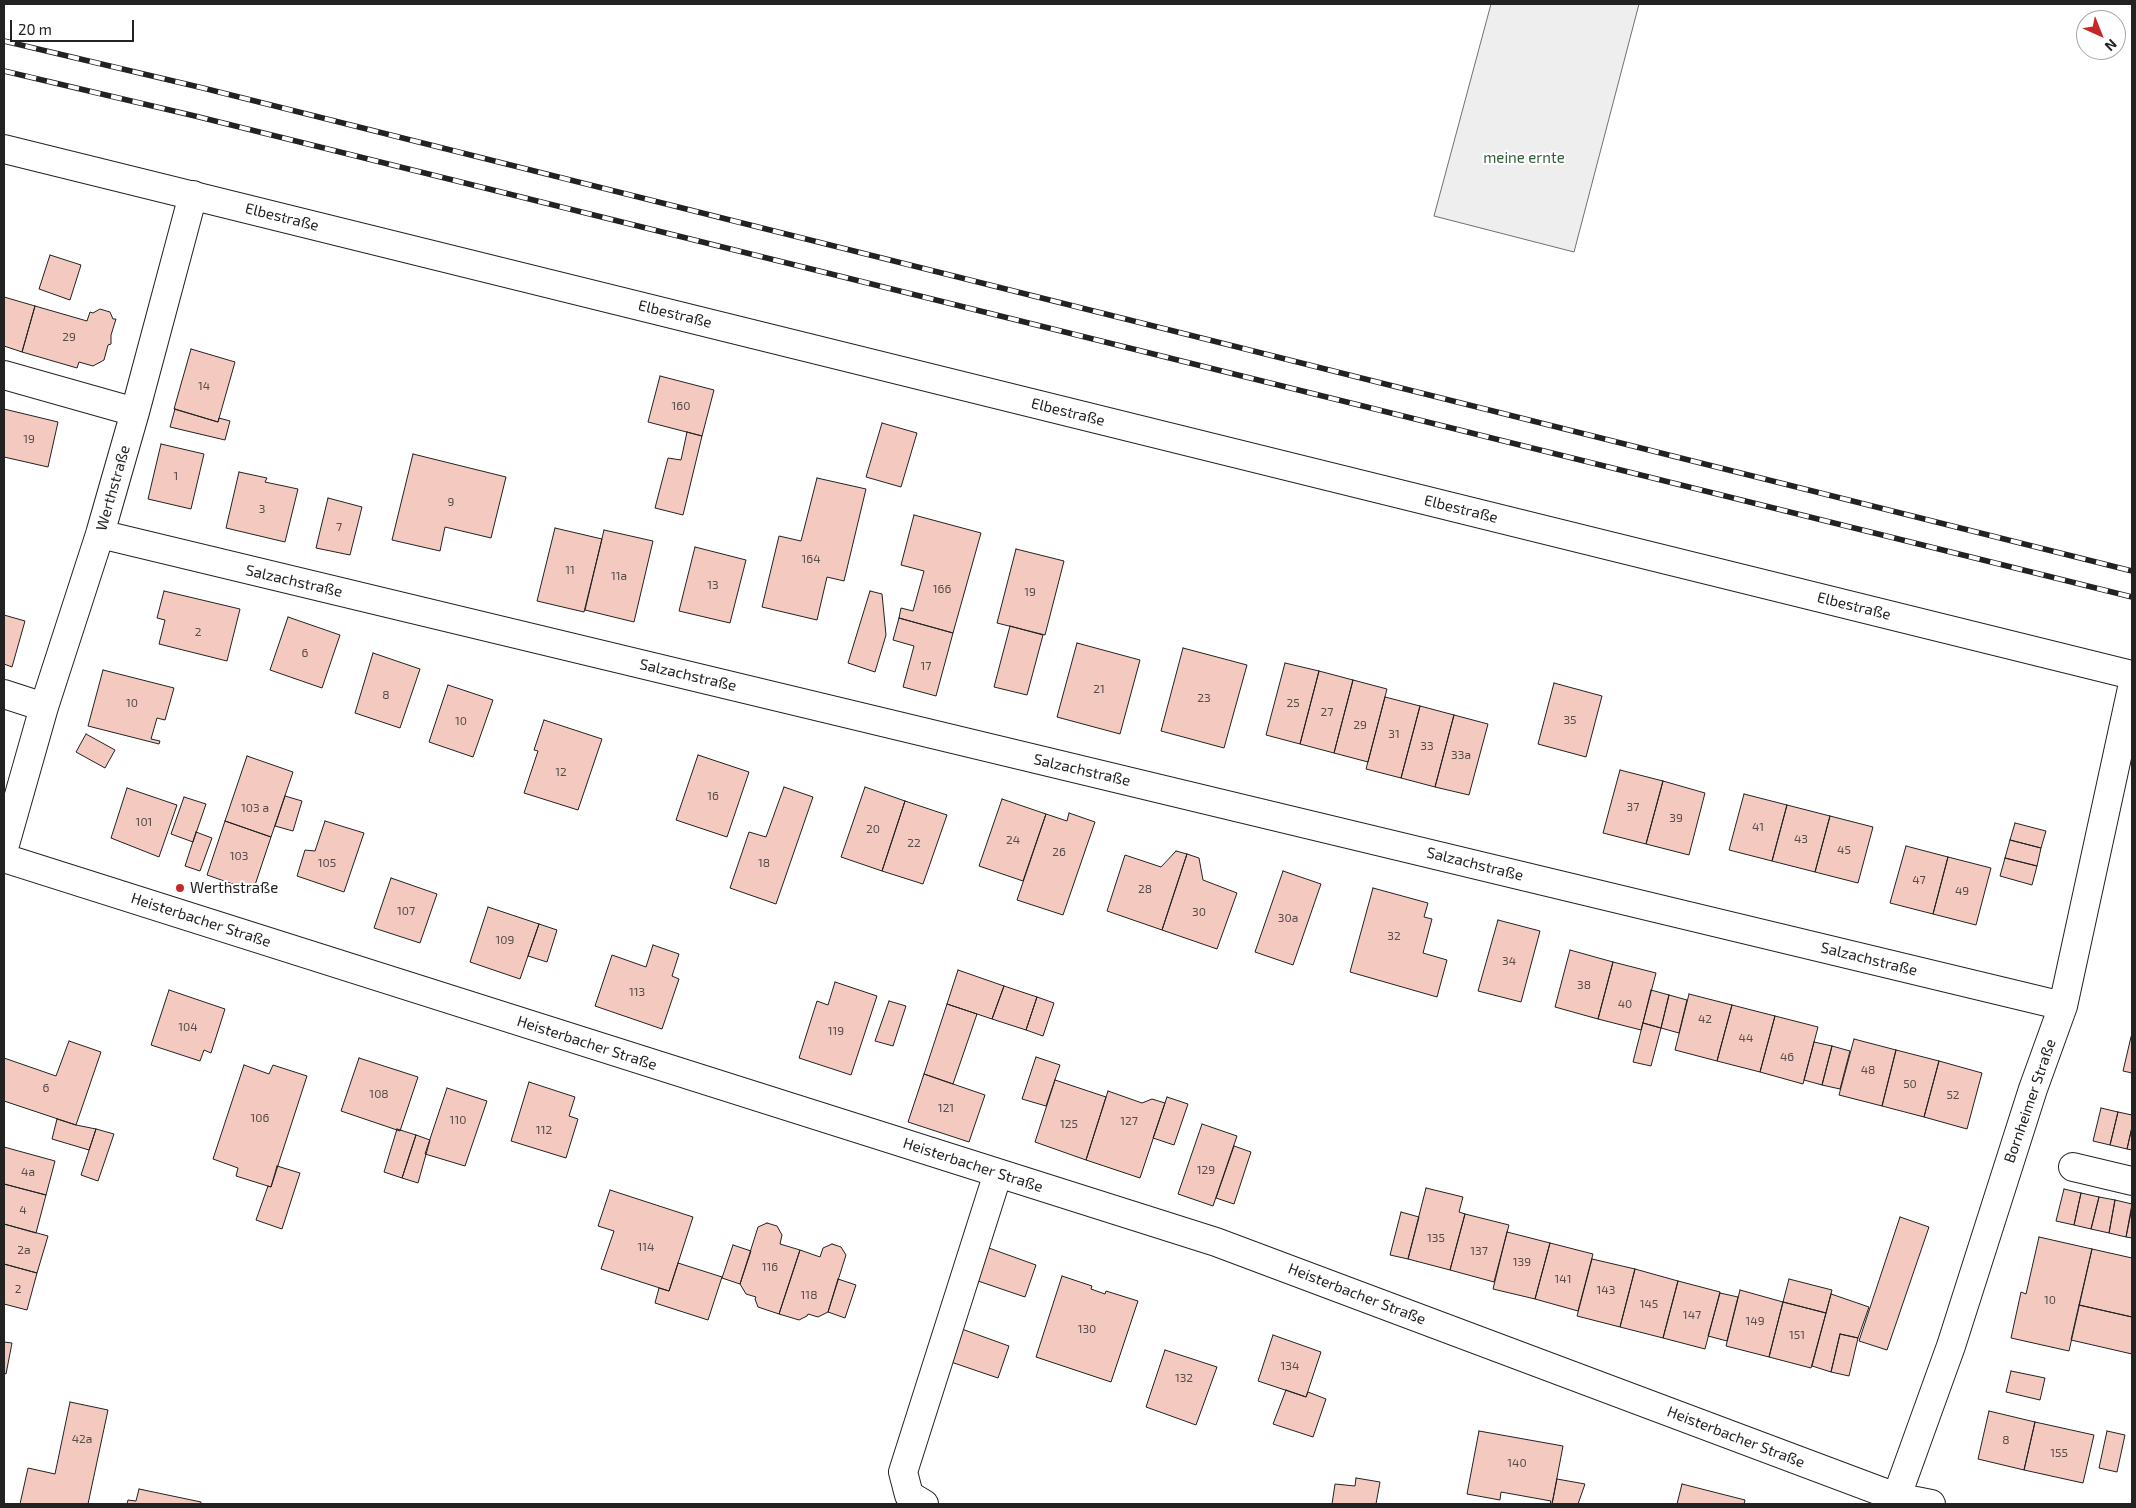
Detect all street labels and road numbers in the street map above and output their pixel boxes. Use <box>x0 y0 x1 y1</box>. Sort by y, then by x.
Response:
street label: Elbestraße <box>243 199 321 235</box>
street label: Elbestraße <box>636 296 714 332</box>
street label: Elbestraße <box>1029 394 1107 430</box>
street label: Werthstraße <box>92 443 134 533</box>
street label: Elbestraße <box>1422 491 1500 527</box>
street label: Salzachstraße <box>244 561 344 601</box>
street label: Elbestraße <box>1815 588 1893 624</box>
street label: Salzachstraße <box>638 655 738 695</box>
street label: Salzachstraße <box>1032 750 1132 790</box>
street label: Salzachstraße <box>1425 843 1525 885</box>
street label: Heisterbacher Straße <box>129 889 273 951</box>
street label: Salzachstraße <box>1819 938 1919 980</box>
street label: Heisterbacher Straße <box>515 1012 659 1074</box>
street label: Bornheimer Straße <box>2000 1037 2060 1165</box>
street label: Heisterbacher Straße <box>901 1134 1045 1196</box>
street label: Heisterbacher Straße <box>1286 1259 1428 1329</box>
street label: Heisterbacher Straße <box>1665 1402 1807 1472</box>

